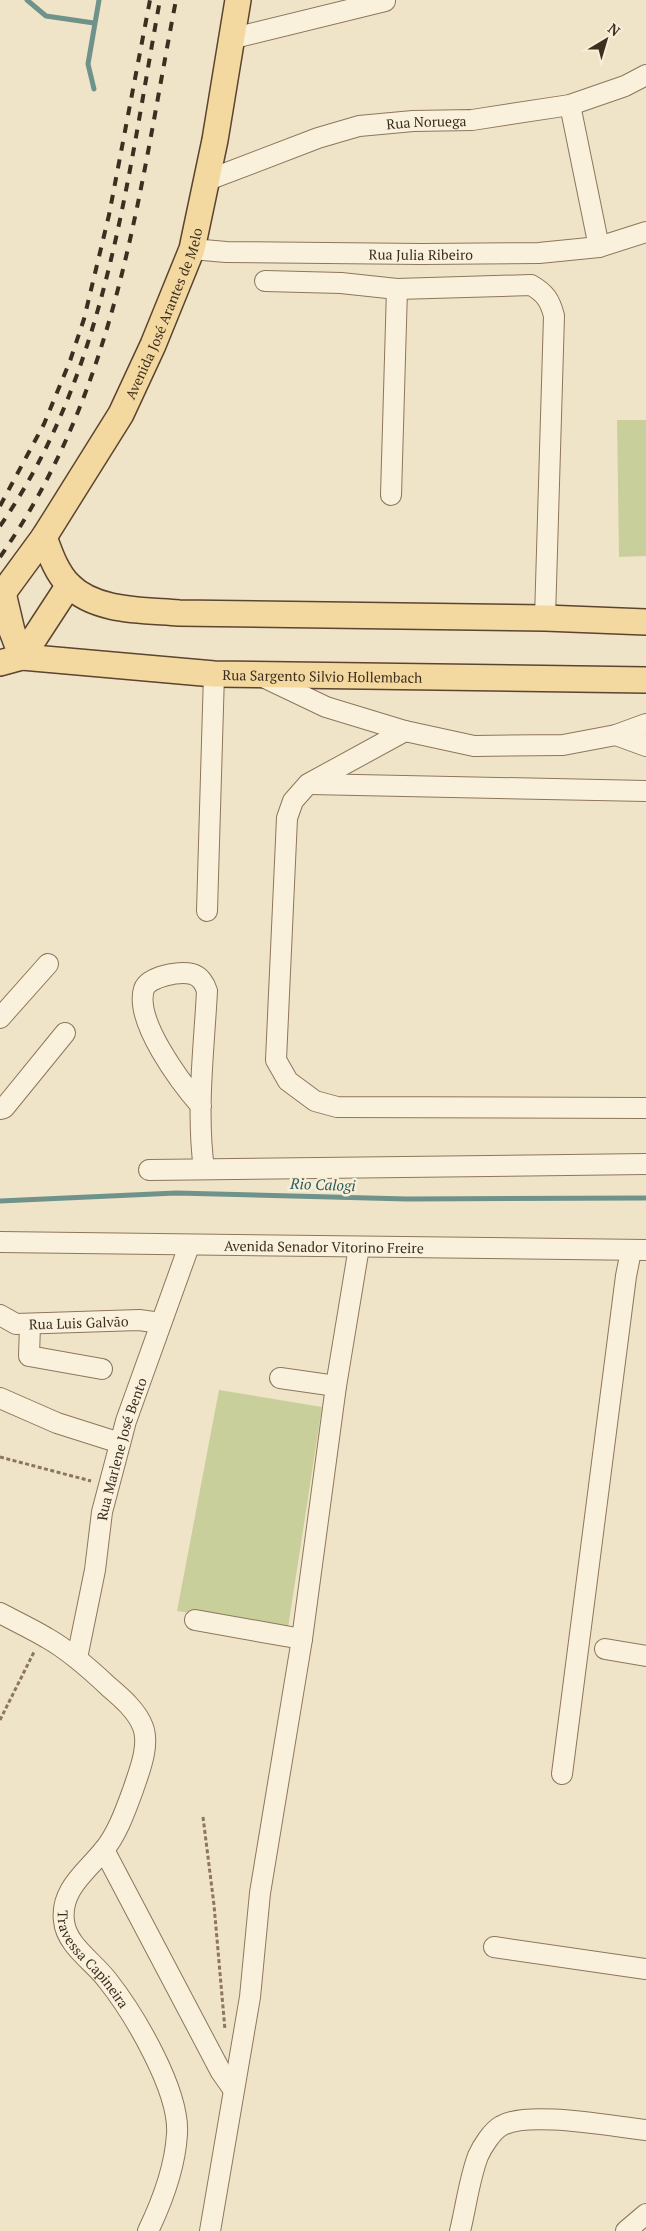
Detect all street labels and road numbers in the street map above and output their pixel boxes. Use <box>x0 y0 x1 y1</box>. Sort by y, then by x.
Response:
street label: Rua Noruega <box>385 111 467 133</box>
street label: Avenida José Arantes de Melo <box>120 226 206 402</box>
street label: Rua Julia Ribeiro <box>369 244 473 264</box>
street label: Rua Sargento Silvio Hollembach <box>222 665 423 686</box>
street label: Avenida Senador Vitorino Freire <box>224 1235 424 1257</box>
street label: Rua Luis Galvão <box>28 1311 129 1333</box>
street label: Rua Marlene José Bento <box>92 1375 151 1521</box>
street label: Travessa Capineira <box>54 1910 134 2011</box>

